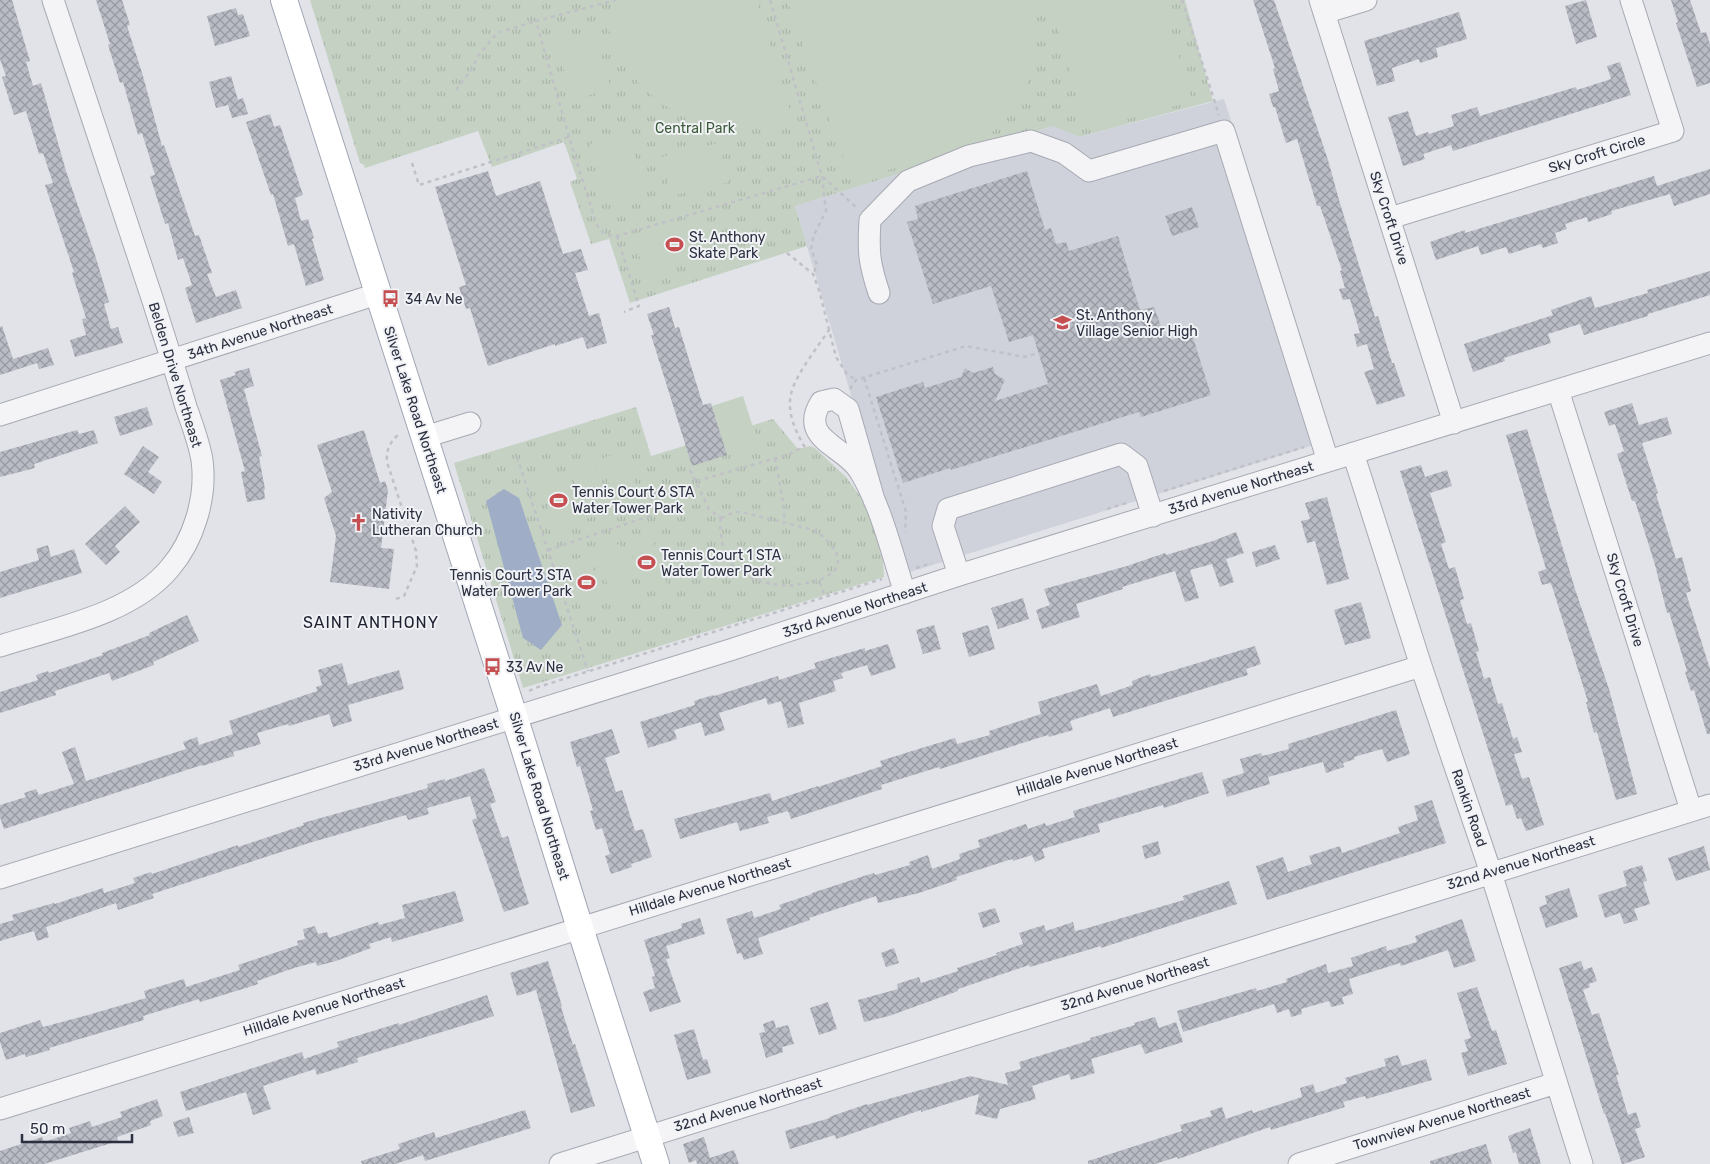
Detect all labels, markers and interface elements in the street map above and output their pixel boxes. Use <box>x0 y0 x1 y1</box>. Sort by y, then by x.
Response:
park label: Central Park <box>655 120 736 137</box>
street label: Sky Croft Circle <box>1547 131 1648 177</box>
street label: Sky Croft Drive <box>1366 169 1412 267</box>
place label: St. Anthony Skate Park <box>689 229 766 262</box>
sports icon: St. Anthony Skate Park <box>665 235 685 255</box>
bus stop icon: 34 Av Ne <box>381 289 401 309</box>
place label: 34 Av Ne <box>405 291 463 308</box>
street label: Belden Drive Northeast <box>145 300 205 450</box>
street label: 34th Avenue Northeast <box>185 300 335 364</box>
place label: St. Anthony Village Senior High <box>1076 307 1198 340</box>
school or university icon: St. Anthony Village Senior High <box>1052 313 1072 333</box>
street label: Silver Lake Road Northeast <box>380 324 450 496</box>
street label: 33rd Avenue Northeast <box>1166 458 1316 518</box>
place label: Tennis Court 6 STA Water Tower Park <box>572 484 695 517</box>
sports icon: Tennis Court 6 STA Water Tower Park <box>548 490 568 510</box>
place label: Nativity Lutheran Church <box>372 506 483 539</box>
church icon: Nativity Lutheran Church <box>348 512 368 532</box>
place label: Tennis Court 1 STA Water Tower Park <box>661 547 782 580</box>
street label: Sky Croft Drive <box>1603 551 1647 649</box>
sports icon: Tennis Court 1 STA Water Tower Park <box>637 553 657 573</box>
place label: Tennis Court 3 STA Water Tower Park <box>450 567 573 600</box>
sports icon: Tennis Court 3 STA Water Tower Park <box>576 573 596 593</box>
street label: 33rd Avenue Northeast <box>781 578 930 641</box>
district label: SAINT ANTHONY <box>303 613 439 632</box>
bus stop icon: 33 Av Ne <box>482 657 502 677</box>
place label: 33 Av Ne <box>506 659 563 676</box>
street label: Silver Lake Road Northeast <box>505 710 573 883</box>
street label: 33rd Avenue Northeast <box>351 715 501 775</box>
street label: Hilldale Avenue Northeast <box>1014 734 1180 800</box>
street label: Rankin Road <box>1448 767 1490 849</box>
street label: 32nd Avenue Northeast <box>1445 832 1598 894</box>
street label: Hilldale Avenue Northeast <box>627 854 793 920</box>
street label: 32nd Avenue Northeast <box>1059 953 1212 1015</box>
street label: Hilldale Avenue Northeast <box>241 974 407 1040</box>
street label: 32nd Avenue Northeast <box>672 1074 825 1136</box>
street label: Townview Avenue Northeast <box>1351 1084 1533 1154</box>
scale bar <box>22 1112 132 1144</box>
text: 50 m <box>30 1120 65 1138</box>

